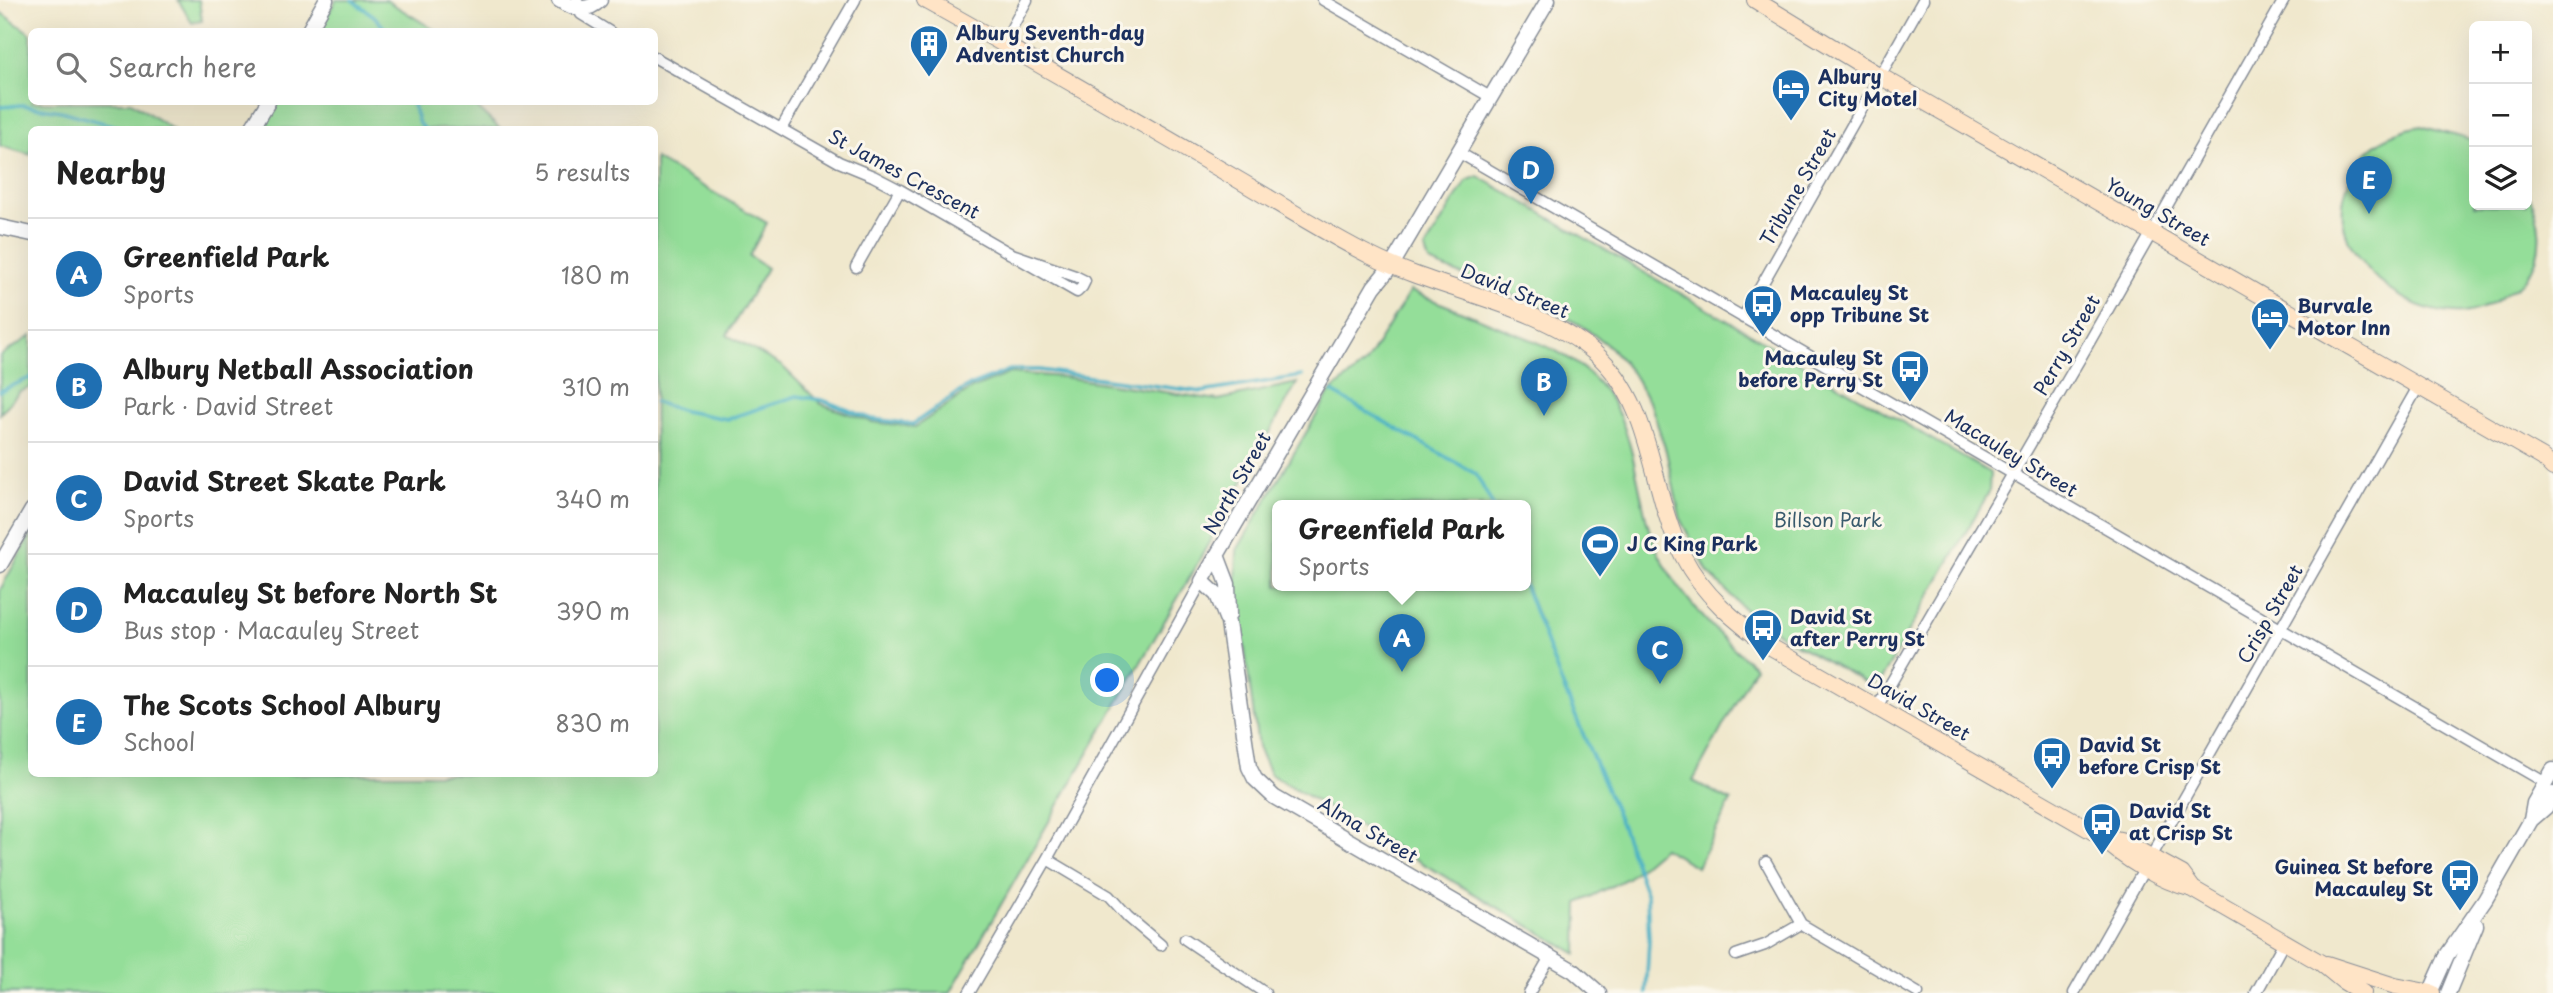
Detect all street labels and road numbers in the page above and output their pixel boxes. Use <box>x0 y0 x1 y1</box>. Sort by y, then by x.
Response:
street label: St James Crescent <box>824 121 985 225</box>
street label: Tribune Street <box>1752 122 1842 250</box>
street label: Young Street <box>2101 170 2216 253</box>
street label: David Street <box>1457 256 1574 325</box>
street label: Perry Street <box>2026 289 2106 400</box>
street label: Macauley Street <box>1940 401 2084 503</box>
street label: North Street <box>1195 426 1277 539</box>
street label: Crisp Street <box>2229 558 2309 668</box>
street label: David Street <box>1863 665 1976 747</box>
street label: Alma Street <box>1313 789 1424 869</box>

